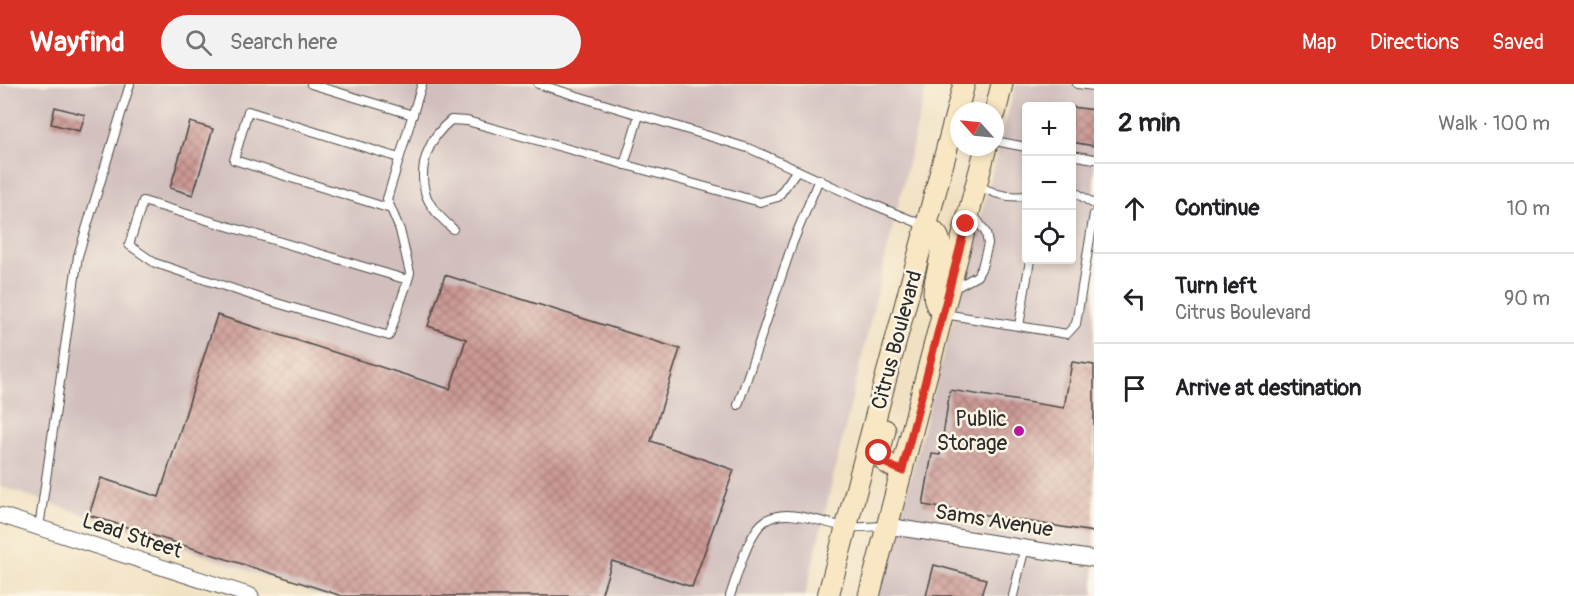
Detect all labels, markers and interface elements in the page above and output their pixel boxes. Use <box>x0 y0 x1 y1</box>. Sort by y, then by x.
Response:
search box <box>161 15 581 69</box>
text: Wayfind <box>30 25 125 60</box>
icon: search <box>182 26 215 59</box>
text: Search here <box>230 28 337 56</box>
text: Map <box>1302 29 1337 56</box>
text: Directions <box>1370 29 1459 56</box>
text: Saved <box>1492 29 1544 56</box>
north arrow <box>950 102 1004 156</box>
map controls <box>1022 102 1076 264</box>
button: + <box>1022 102 1076 156</box>
text: 2 min <box>1118 107 1180 139</box>
text: Walk · 100 m <box>1438 111 1550 136</box>
button: − <box>1022 156 1076 210</box>
icon: ahead <box>1118 192 1151 225</box>
text: Continue <box>1175 194 1259 222</box>
text: 10 m <box>1506 196 1550 221</box>
route end <box>952 210 978 236</box>
button: locate <box>1022 210 1076 264</box>
street label: Citrus Boulevard <box>865 268 929 412</box>
text: Turn left <box>1175 272 1257 300</box>
icon: left <box>1118 282 1151 315</box>
text: 90 m <box>1504 286 1550 311</box>
text: Citrus Boulevard <box>1175 300 1311 325</box>
icon: arrive <box>1118 372 1151 405</box>
text: Arrive at destination <box>1175 374 1361 402</box>
place label: Public Storage <box>937 406 1008 457</box>
marker: Public Storage <box>1012 424 1026 438</box>
route start <box>865 439 891 465</box>
street label: Sams Avenue <box>933 498 1055 544</box>
street label: Lead Street <box>78 507 186 565</box>

